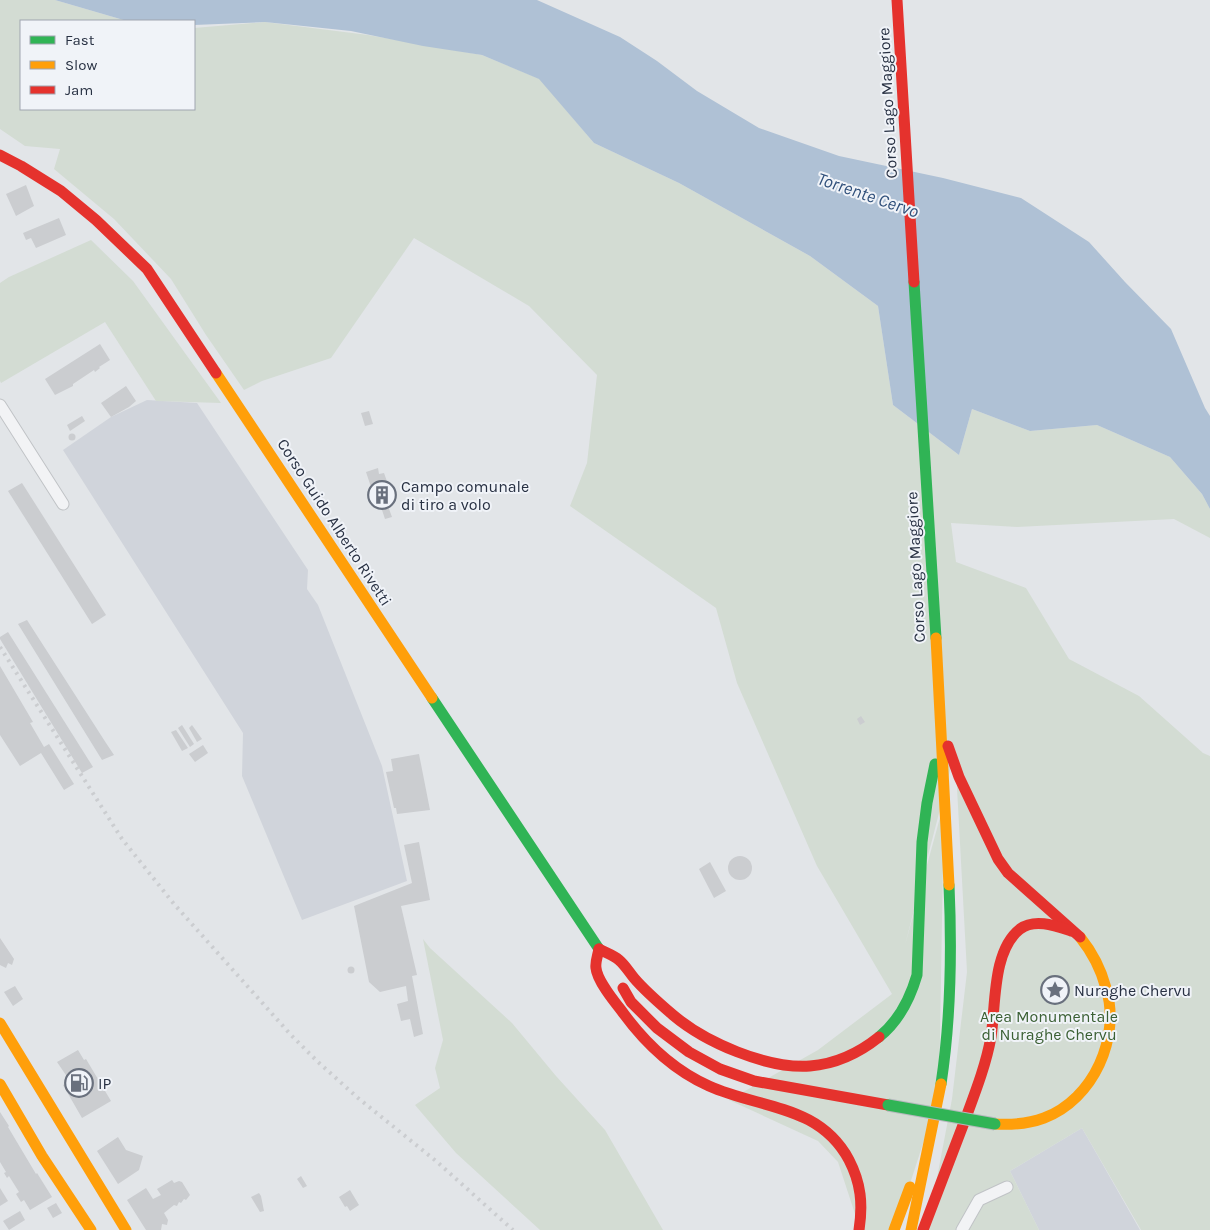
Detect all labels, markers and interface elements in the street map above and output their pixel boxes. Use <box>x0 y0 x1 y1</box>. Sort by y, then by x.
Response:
legend <box>20 20 195 110</box>
street label: Corso Lago Maggiore <box>874 27 901 179</box>
text: Fast <box>65 31 95 49</box>
text: Slow <box>65 56 97 74</box>
text: Jam <box>65 81 93 99</box>
water label: Torrente Cervo <box>814 167 922 223</box>
street label: Corso Guido Alberto Rivetti <box>273 435 396 609</box>
place label: Campo comunale di tiro a volo <box>401 477 529 514</box>
building icon: Campo comunale di tiro a volo <box>367 480 397 510</box>
street label: Corso Lago Maggiore <box>902 491 929 643</box>
place icon: Nuraghe Chervu <box>1040 975 1070 1005</box>
place label: Nuraghe Chervu <box>1074 981 1191 1000</box>
park label: Area Monumentale di Nuraghe Chervu <box>980 1007 1118 1044</box>
fuel station icon: IP <box>64 1068 94 1098</box>
place label: IP <box>98 1074 111 1093</box>

